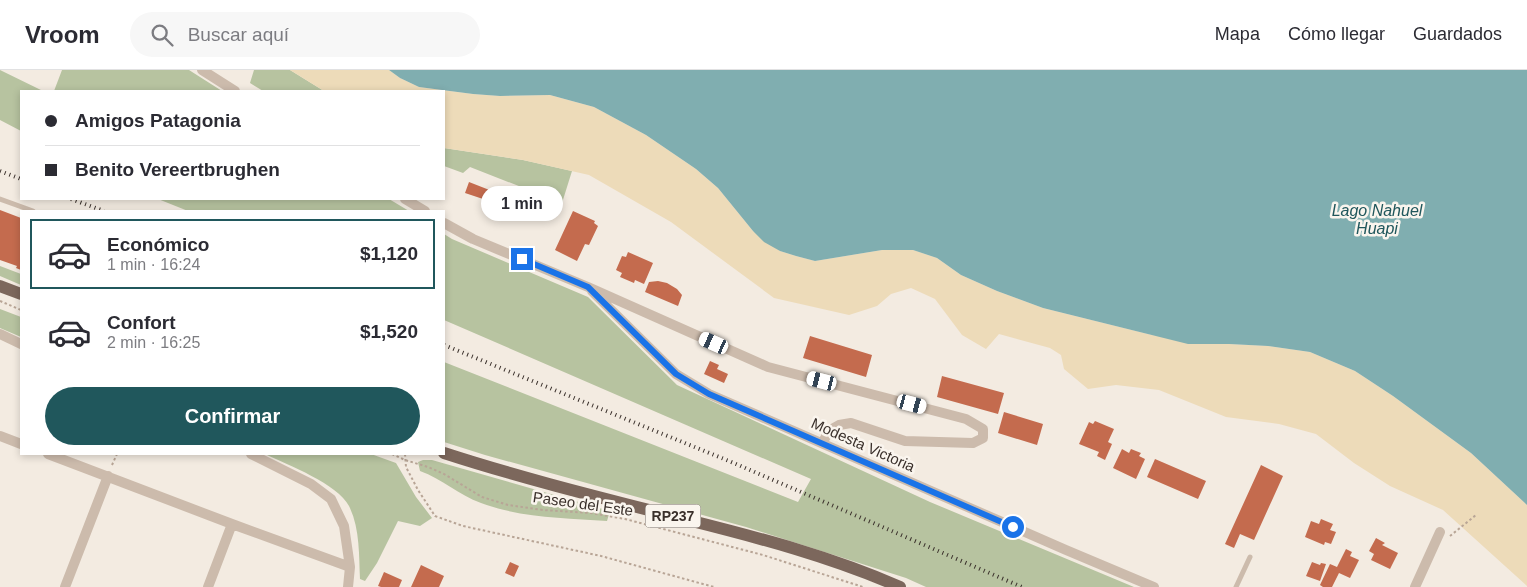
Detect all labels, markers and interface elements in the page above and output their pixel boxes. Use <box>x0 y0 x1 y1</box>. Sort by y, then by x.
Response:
search box <box>130 12 480 57</box>
text: Vroom <box>25 21 100 48</box>
icon: search <box>148 21 176 49</box>
text: Buscar aquí <box>188 24 289 45</box>
text: Mapa <box>1215 24 1260 44</box>
text: Cómo llegar <box>1288 24 1385 44</box>
text: Guardados <box>1413 24 1502 44</box>
text: Amigos Patagonia <box>75 110 241 131</box>
text: Benito Vereertbrughen <box>75 159 280 180</box>
callout: 1 min <box>481 186 563 222</box>
text: 1 min <box>501 195 543 212</box>
water label: Lago Nahuel Huapi <box>1332 202 1423 237</box>
icon: car <box>47 232 92 277</box>
text: Económico <box>107 234 209 255</box>
text: $1,120 <box>360 243 418 264</box>
route end <box>511 248 533 270</box>
text: 1 min · 16:24 <box>107 256 200 273</box>
icon: car <box>47 310 92 355</box>
text: Confort <box>107 312 176 333</box>
text: $1,520 <box>360 321 418 342</box>
car <box>697 330 730 356</box>
text: 2 min · 16:25 <box>107 334 200 351</box>
car <box>805 370 838 392</box>
button: Confirmar <box>45 387 420 445</box>
car <box>895 393 928 415</box>
street label: Modesta Victoria <box>809 414 918 475</box>
street label: Paseo del Este <box>532 488 634 519</box>
road number: RP237 <box>646 504 700 528</box>
route start <box>1002 516 1024 538</box>

